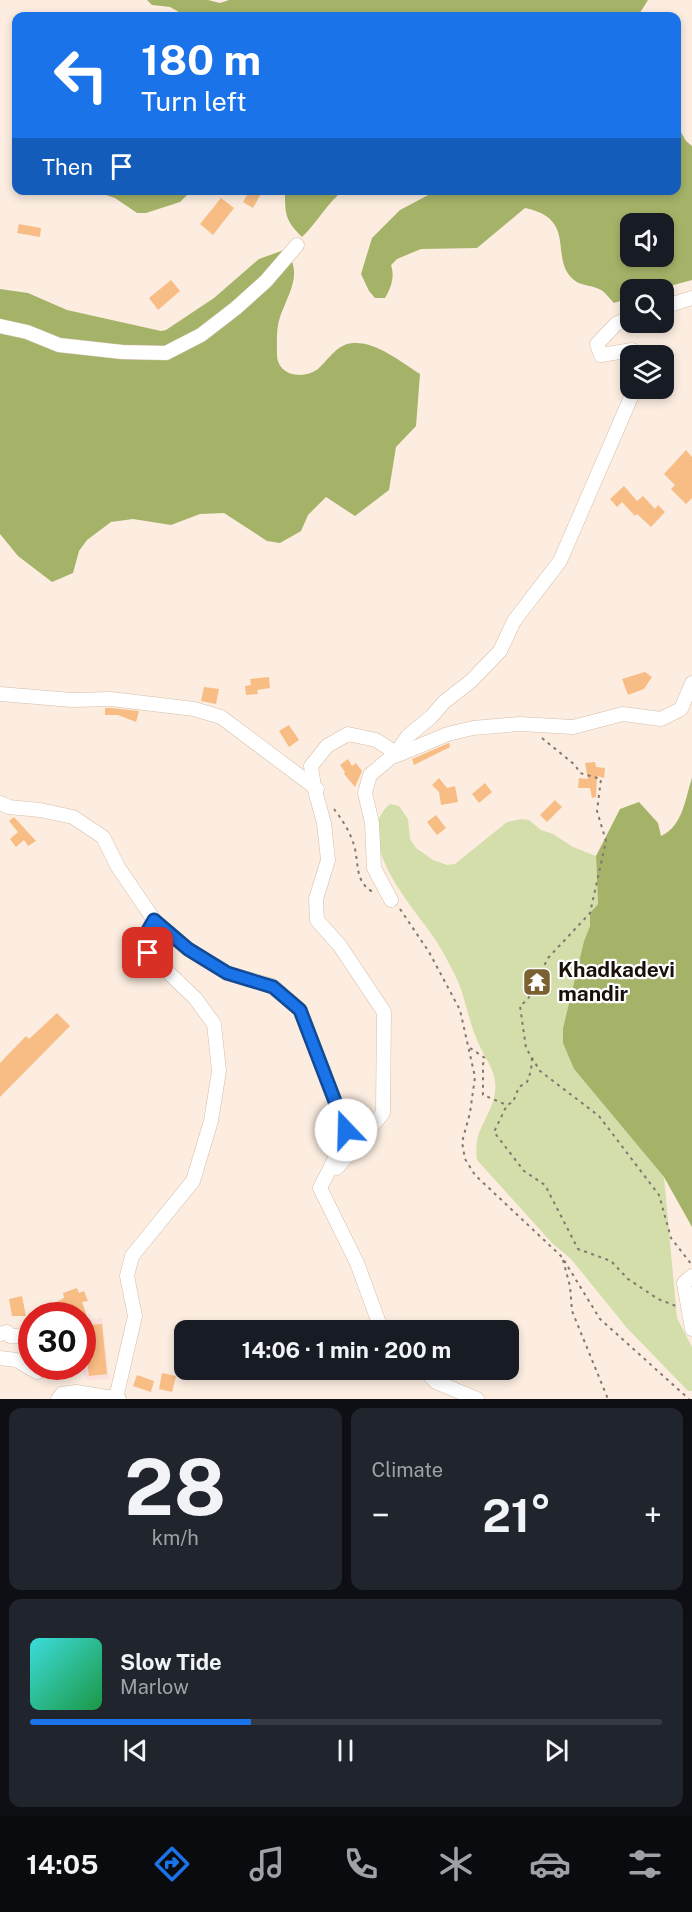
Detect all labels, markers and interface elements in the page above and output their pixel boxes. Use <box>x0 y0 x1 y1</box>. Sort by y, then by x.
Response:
text: 180 m <box>141 35 261 84</box>
icon: left <box>42 36 120 114</box>
text: Turn left <box>141 85 247 117</box>
icon: arrive <box>105 150 138 183</box>
text: Then <box>42 154 93 180</box>
map controls <box>620 213 674 399</box>
button: sound <box>620 213 674 267</box>
button: search <box>620 279 674 333</box>
button: layers <box>620 345 674 399</box>
pin <box>122 927 173 978</box>
icon: arrive <box>131 936 164 969</box>
place label: Khadkadevi mandir <box>558 957 675 1006</box>
temple icon: Khadkadevi mandir <box>521 966 553 998</box>
position arrow <box>314 1098 378 1162</box>
speed limit sign: 30 <box>18 1302 96 1380</box>
text: 14:06 · 1 min · 200 m <box>242 1337 451 1363</box>
text: 28 <box>124 1441 226 1533</box>
text: Climate <box>372 1458 443 1482</box>
text: 21° <box>482 1489 551 1542</box>
text: − <box>372 1496 390 1534</box>
text: + <box>644 1496 662 1534</box>
text: km/h <box>152 1526 199 1550</box>
text: Slow Tide <box>120 1649 222 1675</box>
text: Marlow <box>120 1675 189 1699</box>
icon: previous <box>119 1734 152 1767</box>
icon: pause <box>329 1734 362 1767</box>
icon: next <box>540 1734 573 1767</box>
icon: directions <box>151 1843 193 1885</box>
icon: music <box>246 1843 288 1885</box>
icon: phone <box>340 1843 382 1885</box>
icon: climate <box>435 1843 477 1885</box>
icon: car <box>529 1843 571 1885</box>
icon: filters <box>624 1843 666 1885</box>
text: 14:05 <box>26 1848 98 1880</box>

